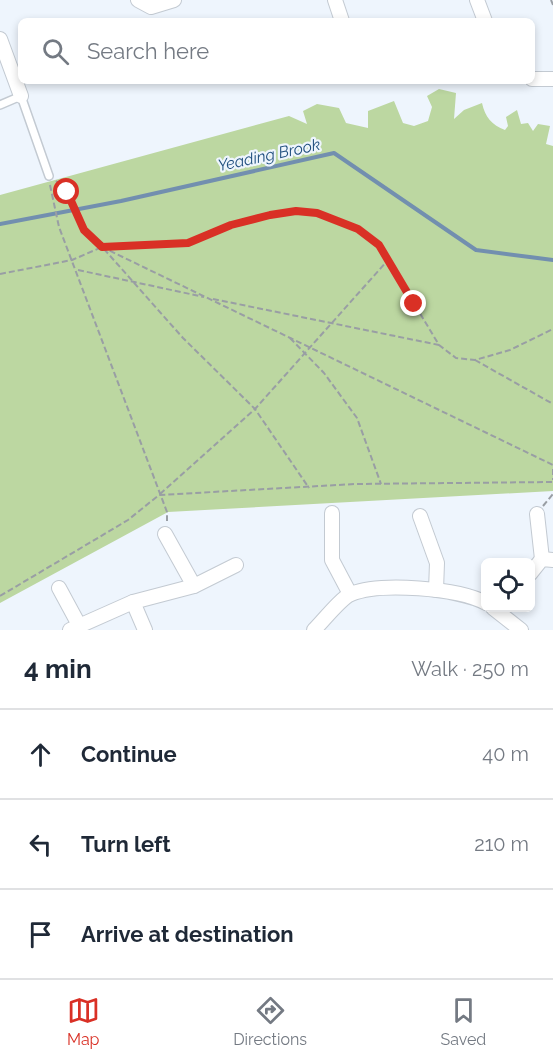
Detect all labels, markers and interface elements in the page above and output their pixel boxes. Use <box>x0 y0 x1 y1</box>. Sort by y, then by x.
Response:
search box <box>18 18 535 84</box>
icon: search <box>39 35 72 68</box>
text: Search here <box>87 38 209 64</box>
water label: Yeading Brook <box>216 135 322 175</box>
route start <box>53 178 79 204</box>
route end <box>400 290 426 316</box>
map controls <box>481 558 535 612</box>
button: locate <box>481 558 535 612</box>
text: 4 min <box>24 654 92 684</box>
text: Walk · 250 m <box>411 657 529 681</box>
icon: ahead <box>24 738 57 771</box>
text: Continue <box>81 741 177 767</box>
text: 40 m <box>482 742 529 766</box>
icon: left <box>24 828 57 861</box>
text: Turn left <box>81 831 171 857</box>
text: 210 m <box>474 832 529 856</box>
icon: arrive <box>24 918 57 951</box>
text: Arrive at destination <box>81 921 294 947</box>
tab: Map <box>67 994 100 1049</box>
tab: Directions <box>233 994 307 1049</box>
tab: Saved <box>440 994 486 1049</box>

